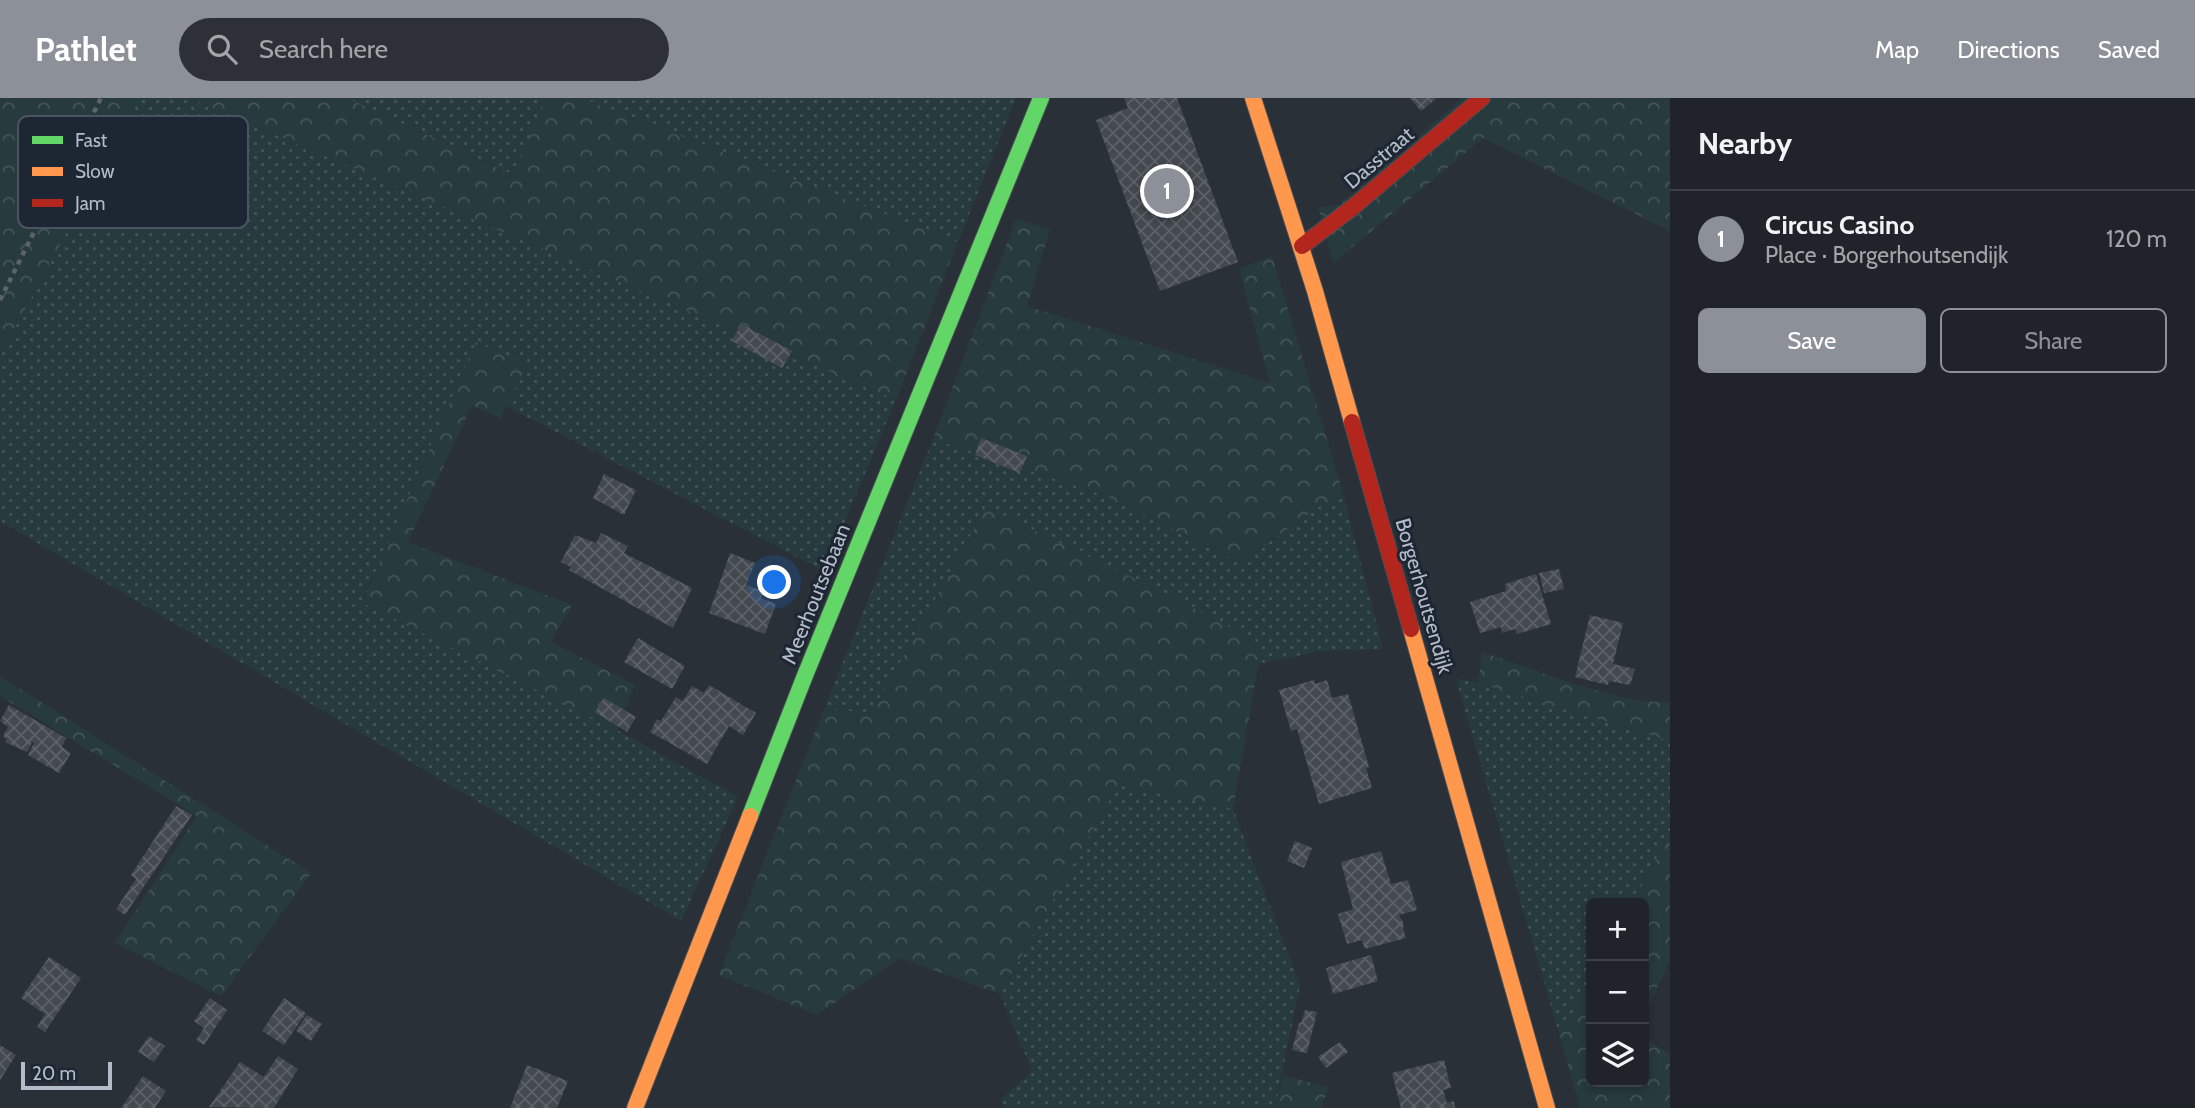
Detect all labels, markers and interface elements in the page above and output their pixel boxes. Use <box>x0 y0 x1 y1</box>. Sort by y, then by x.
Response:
search box <box>179 18 669 81</box>
text: Pathlet <box>35 29 137 69</box>
icon: search <box>203 30 241 68</box>
text: Search here <box>259 33 388 65</box>
text: Map <box>1875 35 1919 64</box>
text: Directions <box>1957 35 2060 64</box>
text: Saved <box>2098 35 2160 64</box>
legend <box>18 116 248 228</box>
street label: Dasstraat <box>1339 121 1419 194</box>
text: Nearby <box>1698 125 1792 162</box>
text: Fast <box>75 129 108 152</box>
text: Slow <box>75 160 115 183</box>
pin: 1 <box>1144 165 1190 217</box>
text: Jam <box>74 192 105 215</box>
text: Circus Casino <box>1765 209 1914 241</box>
text: 1 <box>1717 225 1725 253</box>
text: 120 m <box>2106 225 2167 253</box>
text: Place · Borgerhoutsendijk <box>1765 241 2008 269</box>
button: Save <box>1698 308 1926 373</box>
button: Share <box>1940 308 2167 373</box>
street label: Borgerhoutsendijk <box>1389 515 1459 677</box>
street label: Meerhoutsebaan <box>776 520 855 668</box>
your location <box>757 565 791 599</box>
map controls <box>1586 898 1649 1087</box>
button: + <box>1586 898 1649 961</box>
button: − <box>1586 961 1649 1024</box>
button: layers <box>1586 1024 1649 1087</box>
scale bar <box>21 1059 112 1091</box>
text: 20 m <box>32 1062 76 1085</box>

